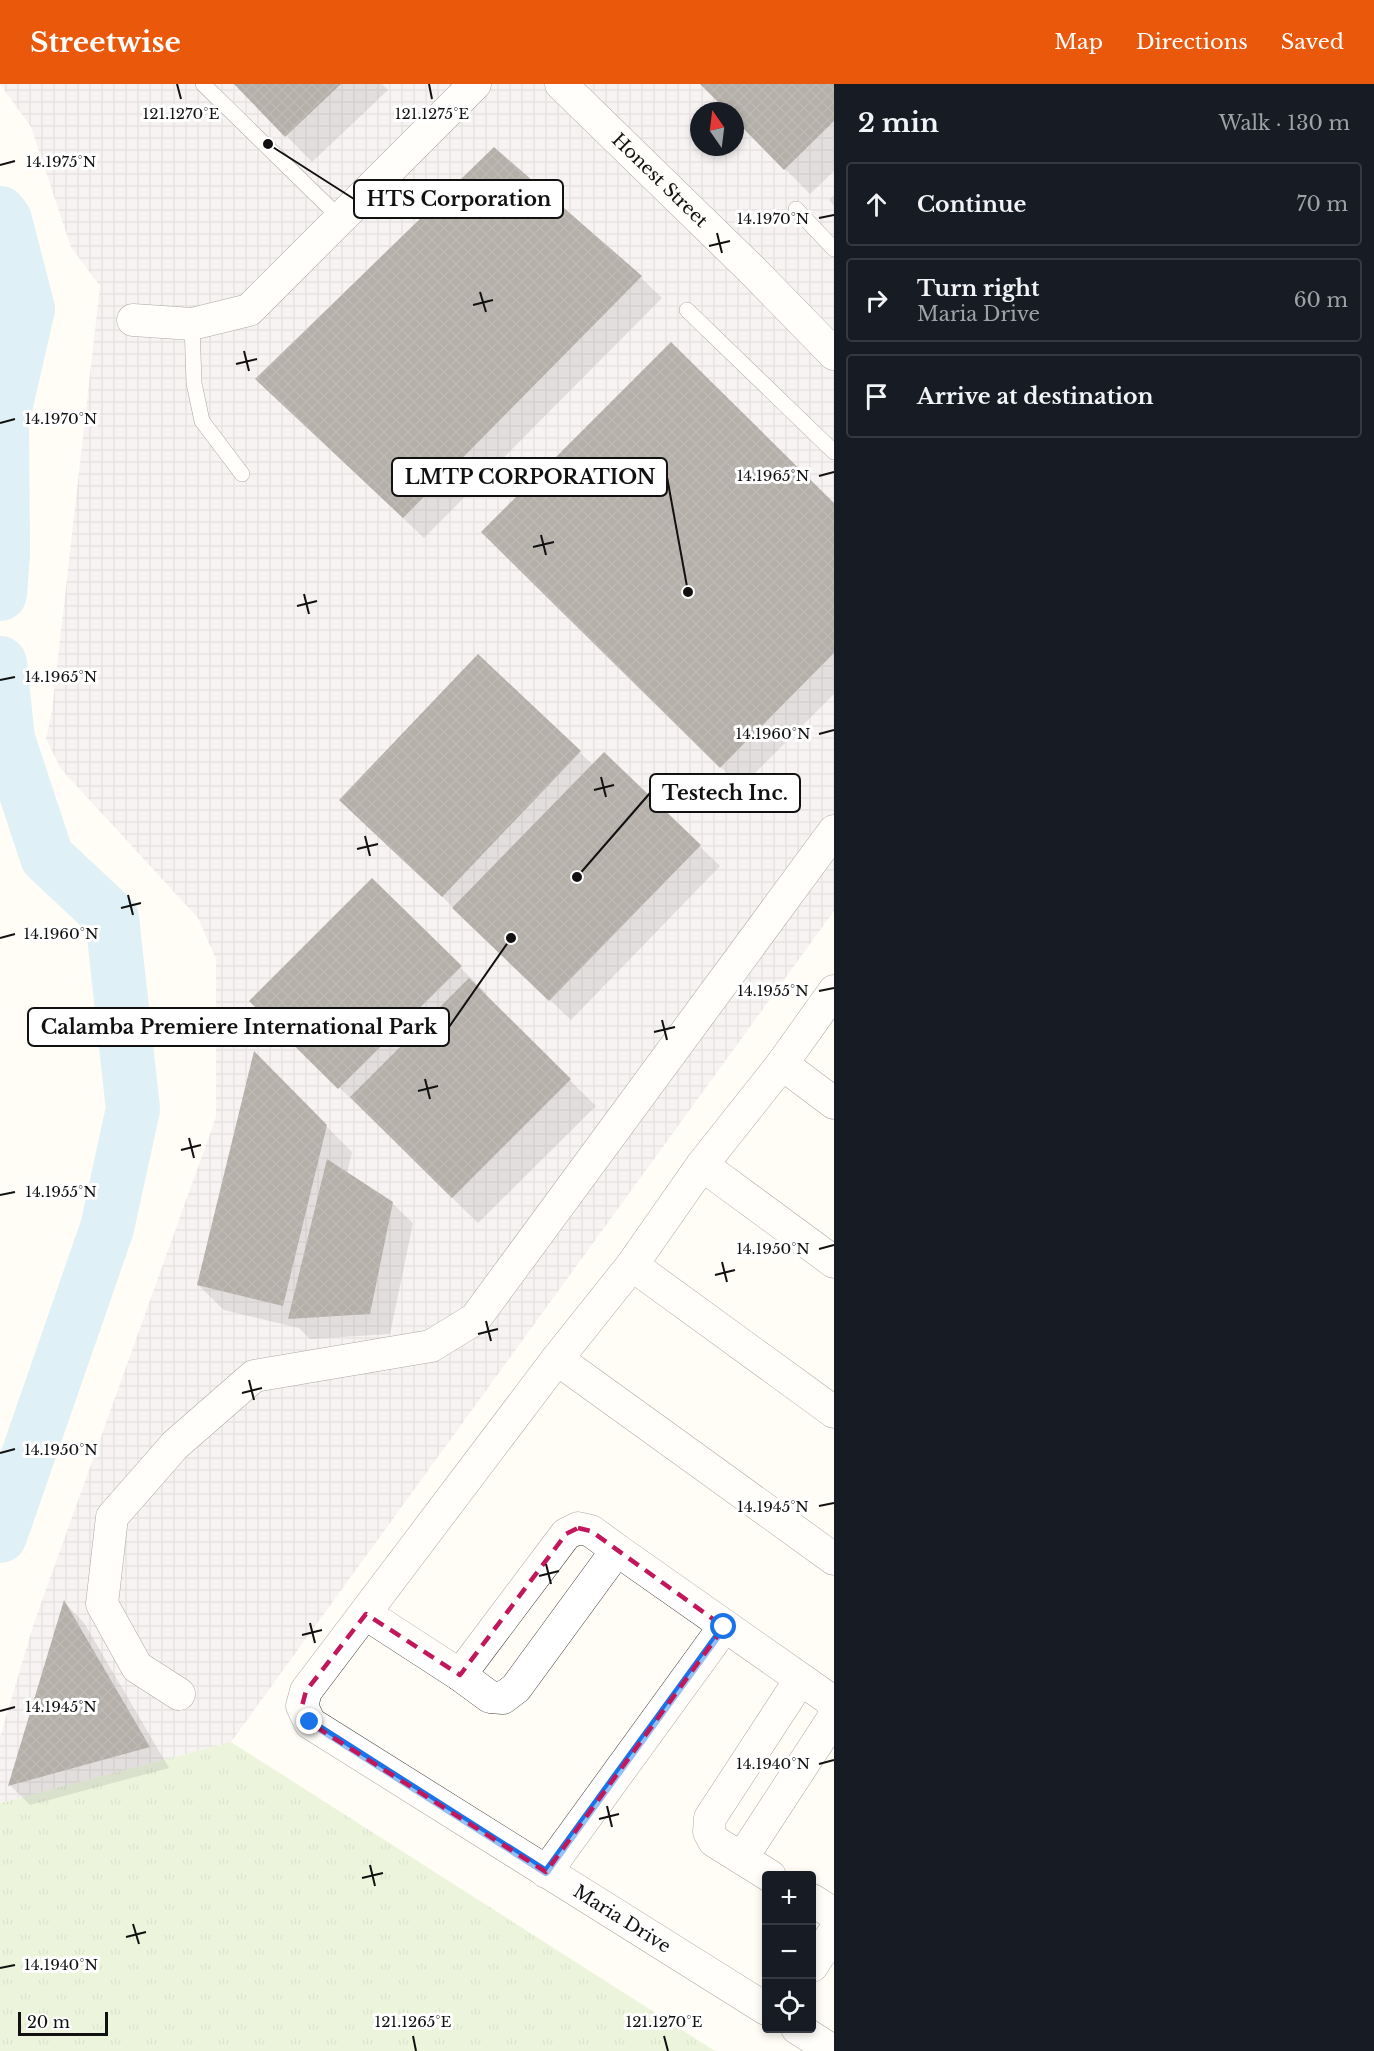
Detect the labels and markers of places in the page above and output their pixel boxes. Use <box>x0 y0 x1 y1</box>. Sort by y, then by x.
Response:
callout: HTS Corporation <box>354 180 563 218</box>
callout: LMTP CORPORATION <box>392 458 667 496</box>
callout: Testech Inc. <box>650 774 800 812</box>
callout: Calamba Premiere International Park <box>28 1008 449 1046</box>

